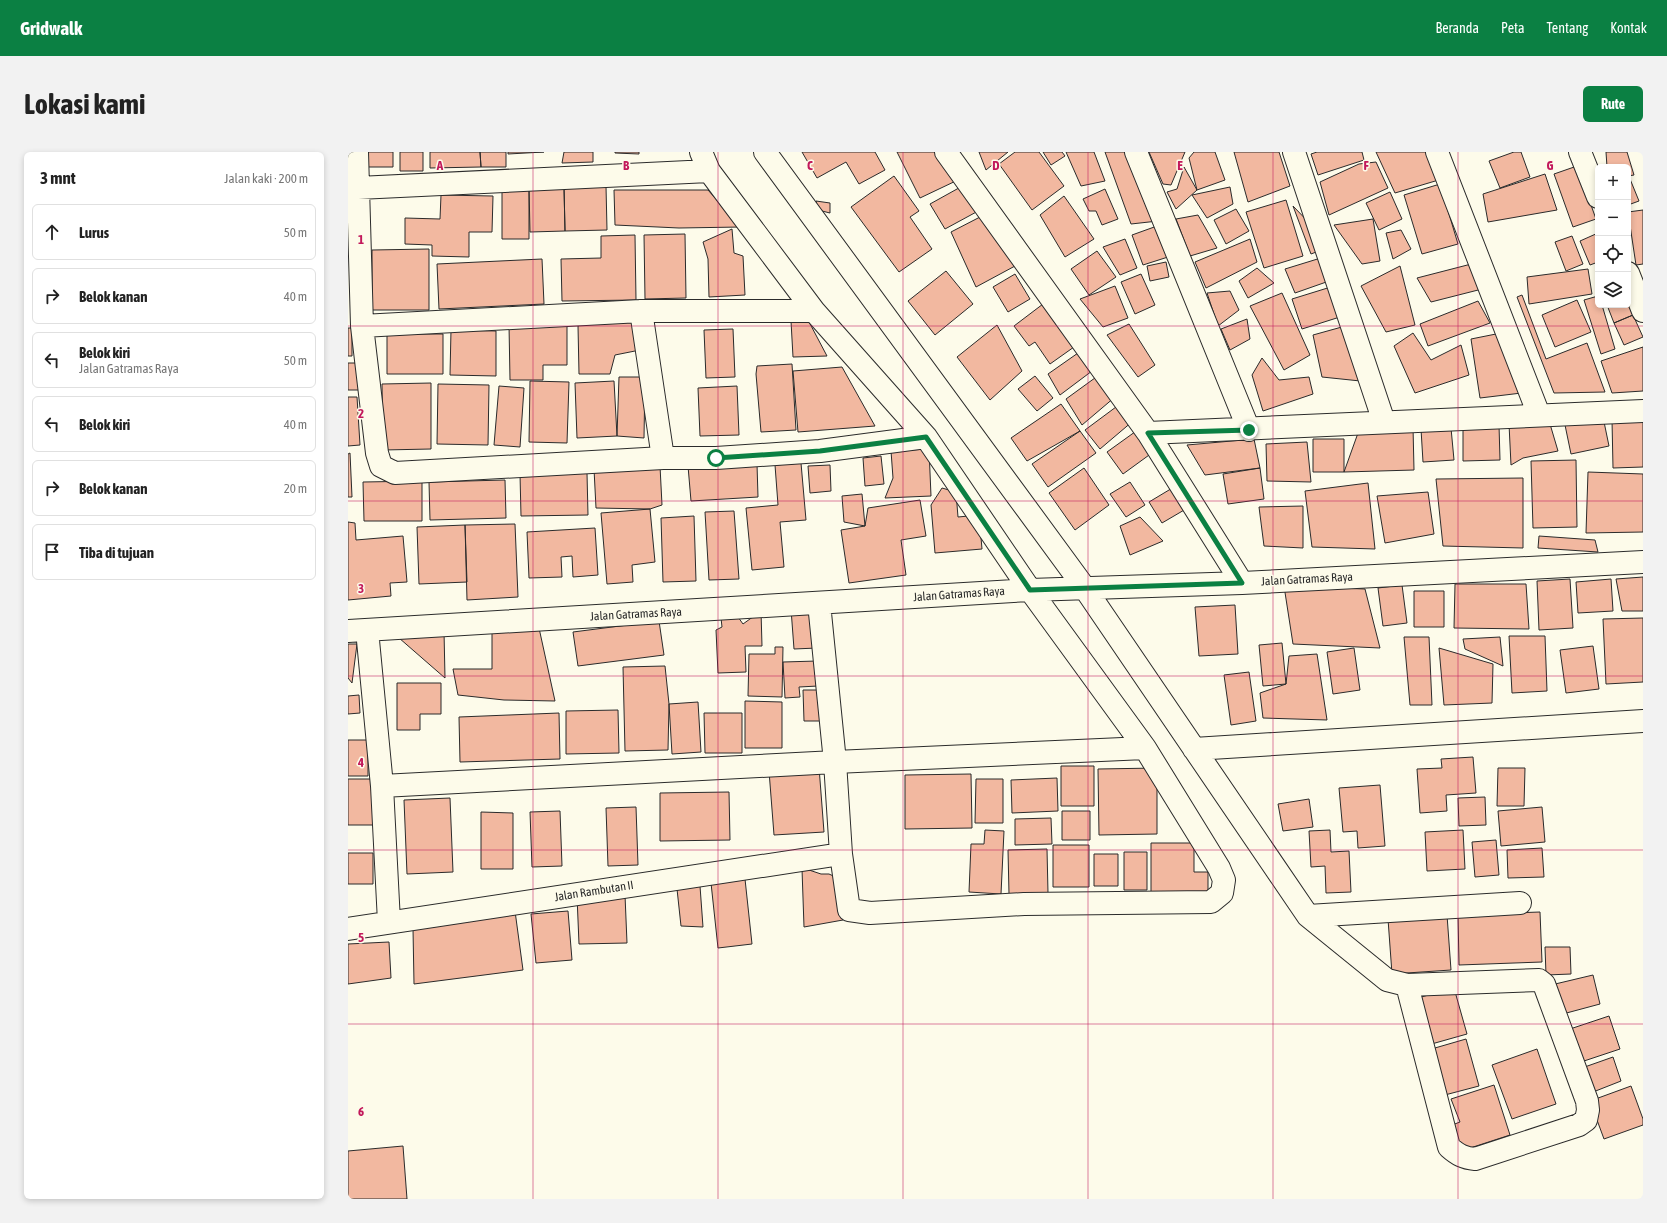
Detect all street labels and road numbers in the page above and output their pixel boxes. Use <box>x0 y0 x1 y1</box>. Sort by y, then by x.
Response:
street label: Jalan Gatramas Raya <box>1261 570 1353 588</box>
street label: Jalan Gatramas Raya <box>913 584 1005 604</box>
street label: Jalan Gatramas Raya <box>590 605 682 623</box>
street label: Jalan Rambutan II <box>553 878 635 904</box>

